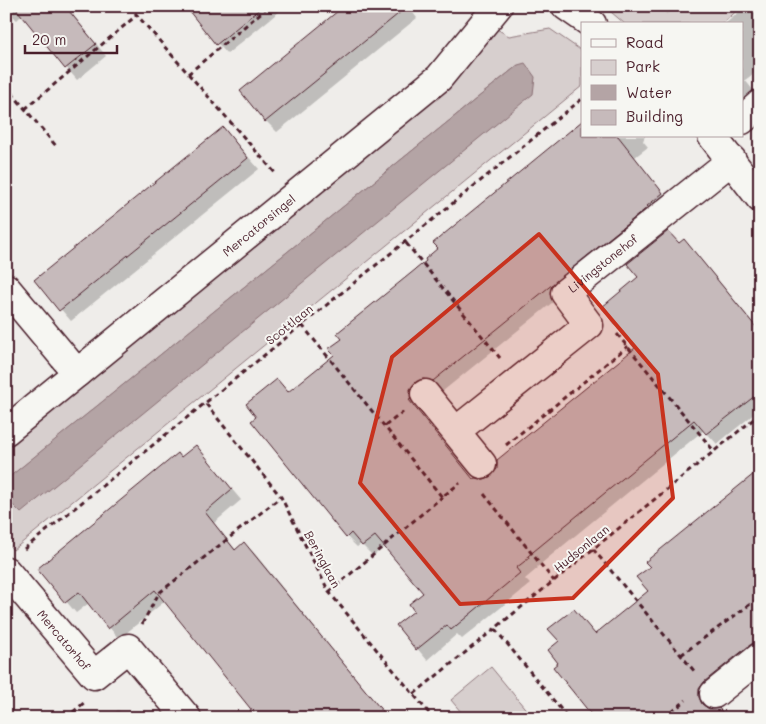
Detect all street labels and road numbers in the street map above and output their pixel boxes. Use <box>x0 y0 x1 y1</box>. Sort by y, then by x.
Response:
street label: Mercatorsingel <box>219 190 298 260</box>
street label: Livingstonehof <box>564 230 641 296</box>
street label: Scottlaan <box>262 300 316 348</box>
street label: Hudsonlaan <box>550 521 612 575</box>
street label: Beringlaan <box>301 528 345 590</box>
street label: Mercatorhof <box>34 606 95 674</box>

